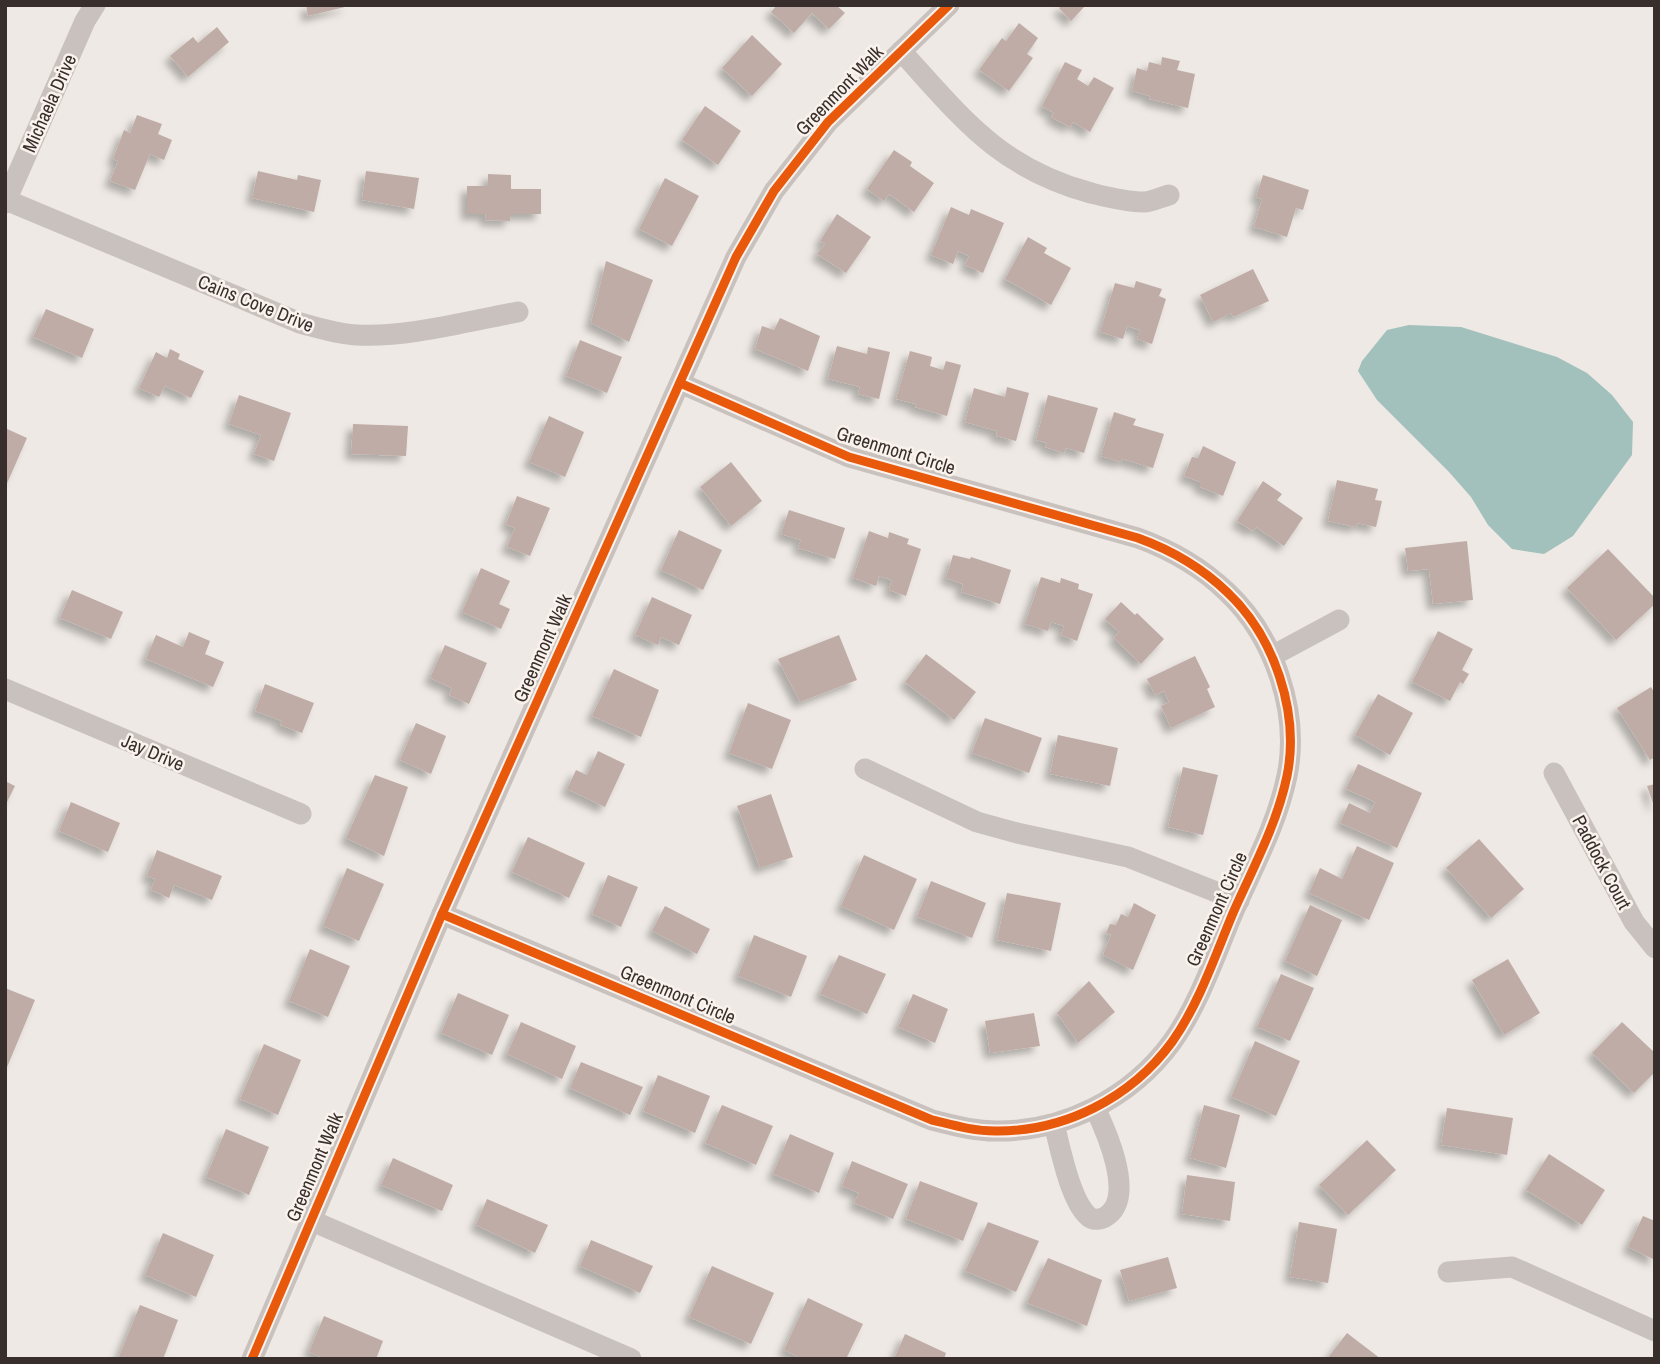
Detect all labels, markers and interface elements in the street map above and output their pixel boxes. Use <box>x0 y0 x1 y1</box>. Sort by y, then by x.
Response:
street label: Greenmont Walk <box>789 39 889 141</box>
street label: Michaela Drive <box>16 50 82 156</box>
street label: Cains Cove Drive <box>194 268 318 338</box>
street label: Greenmont Circle <box>833 420 959 480</box>
street label: Greenmont Walk <box>506 589 578 706</box>
street label: Jay Drive <box>118 727 188 777</box>
street label: Paddock Court <box>1566 810 1638 914</box>
street label: Greenmont Circle <box>1179 848 1253 970</box>
street label: Greenmont Circle <box>616 958 740 1030</box>
street label: Greenmont Walk <box>279 1108 349 1226</box>

